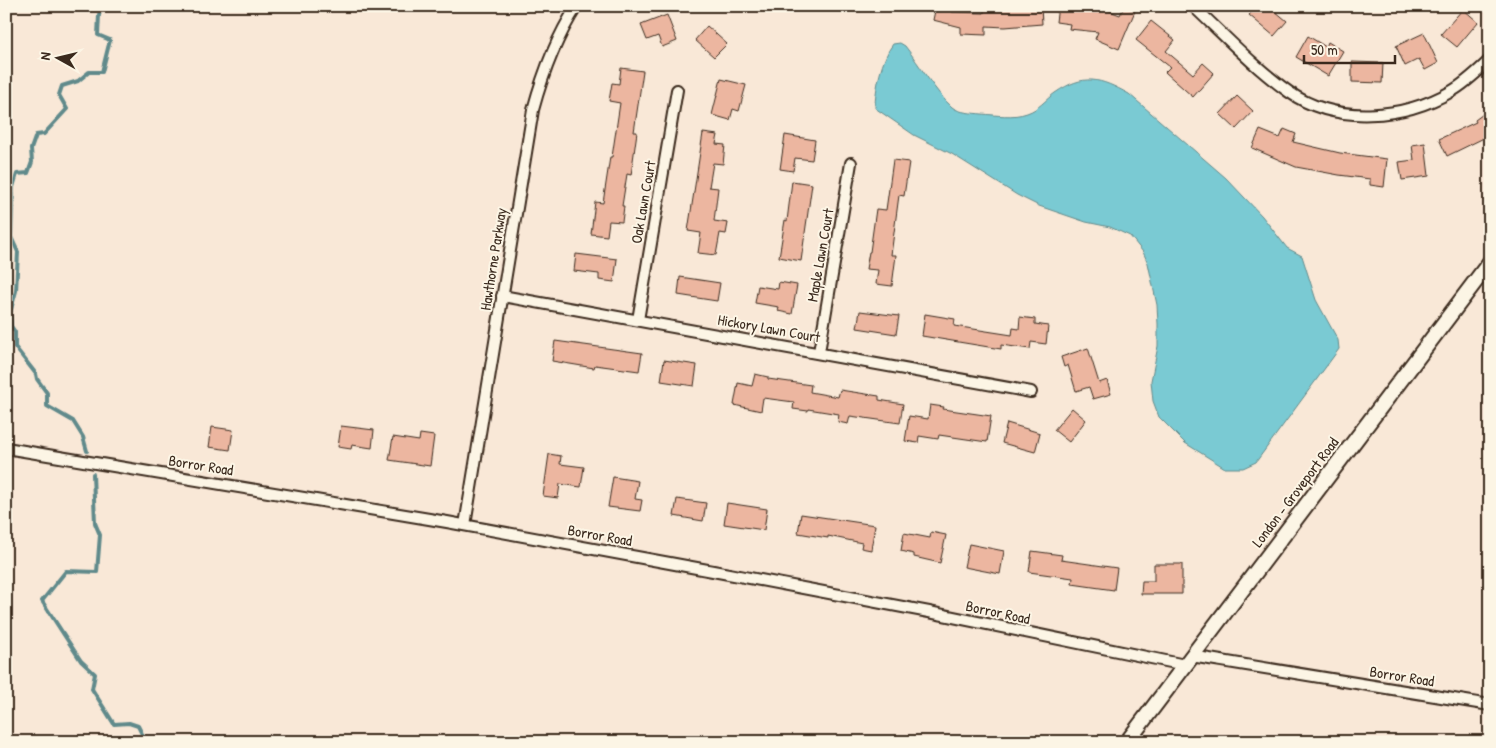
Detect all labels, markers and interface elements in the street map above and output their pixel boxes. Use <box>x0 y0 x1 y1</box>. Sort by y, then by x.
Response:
north arrow <box>32 32 82 82</box>
scale bar <box>1304 32 1395 64</box>
text: 50 m <box>1311 39 1338 60</box>
text: N <box>35 51 55 61</box>
street label: Oak Lawn Court <box>625 158 661 245</box>
street label: Hawthorne Parkway <box>475 206 511 312</box>
street label: Maple Lawn Court <box>801 206 839 303</box>
street label: Hickory Lawn Court <box>716 309 823 348</box>
street label: London - Groveport Road <box>1247 433 1343 551</box>
street label: Borror Road <box>167 450 235 480</box>
street label: Borror Road <box>566 519 634 551</box>
street label: Borror Road <box>964 595 1032 629</box>
street label: Borror Road <box>1368 661 1436 691</box>

